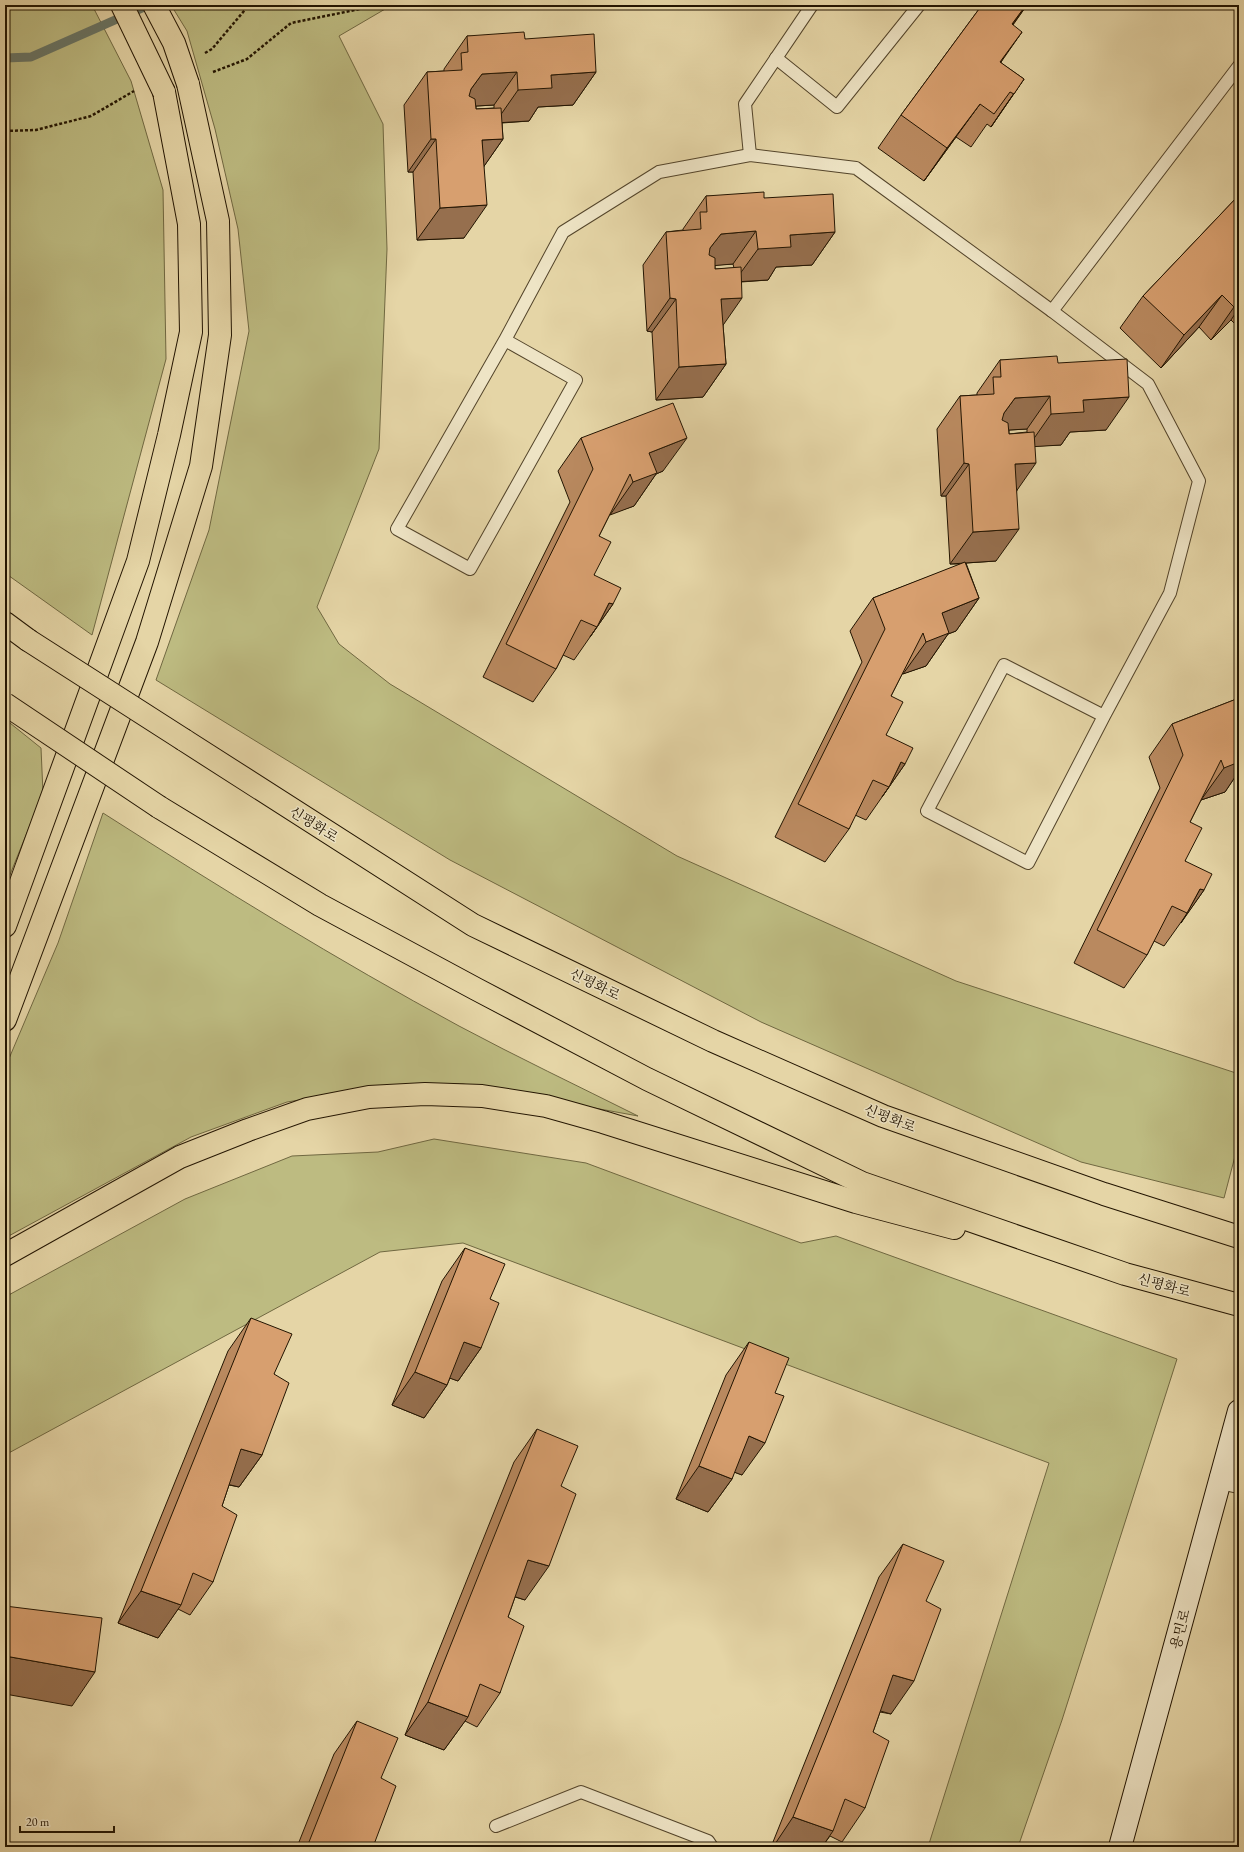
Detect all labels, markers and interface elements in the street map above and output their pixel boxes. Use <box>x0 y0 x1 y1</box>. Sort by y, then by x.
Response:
street label: 신평화로 <box>286 802 342 846</box>
street label: 신평화로 <box>567 964 624 1004</box>
street label: 신평화로 <box>862 1100 919 1136</box>
street label: 신평화로 <box>1136 1269 1193 1301</box>
street label: 용민로 <box>1166 1607 1194 1651</box>
scale bar <box>20 1808 114 1834</box>
text: 20 m <box>26 1814 50 1830</box>

